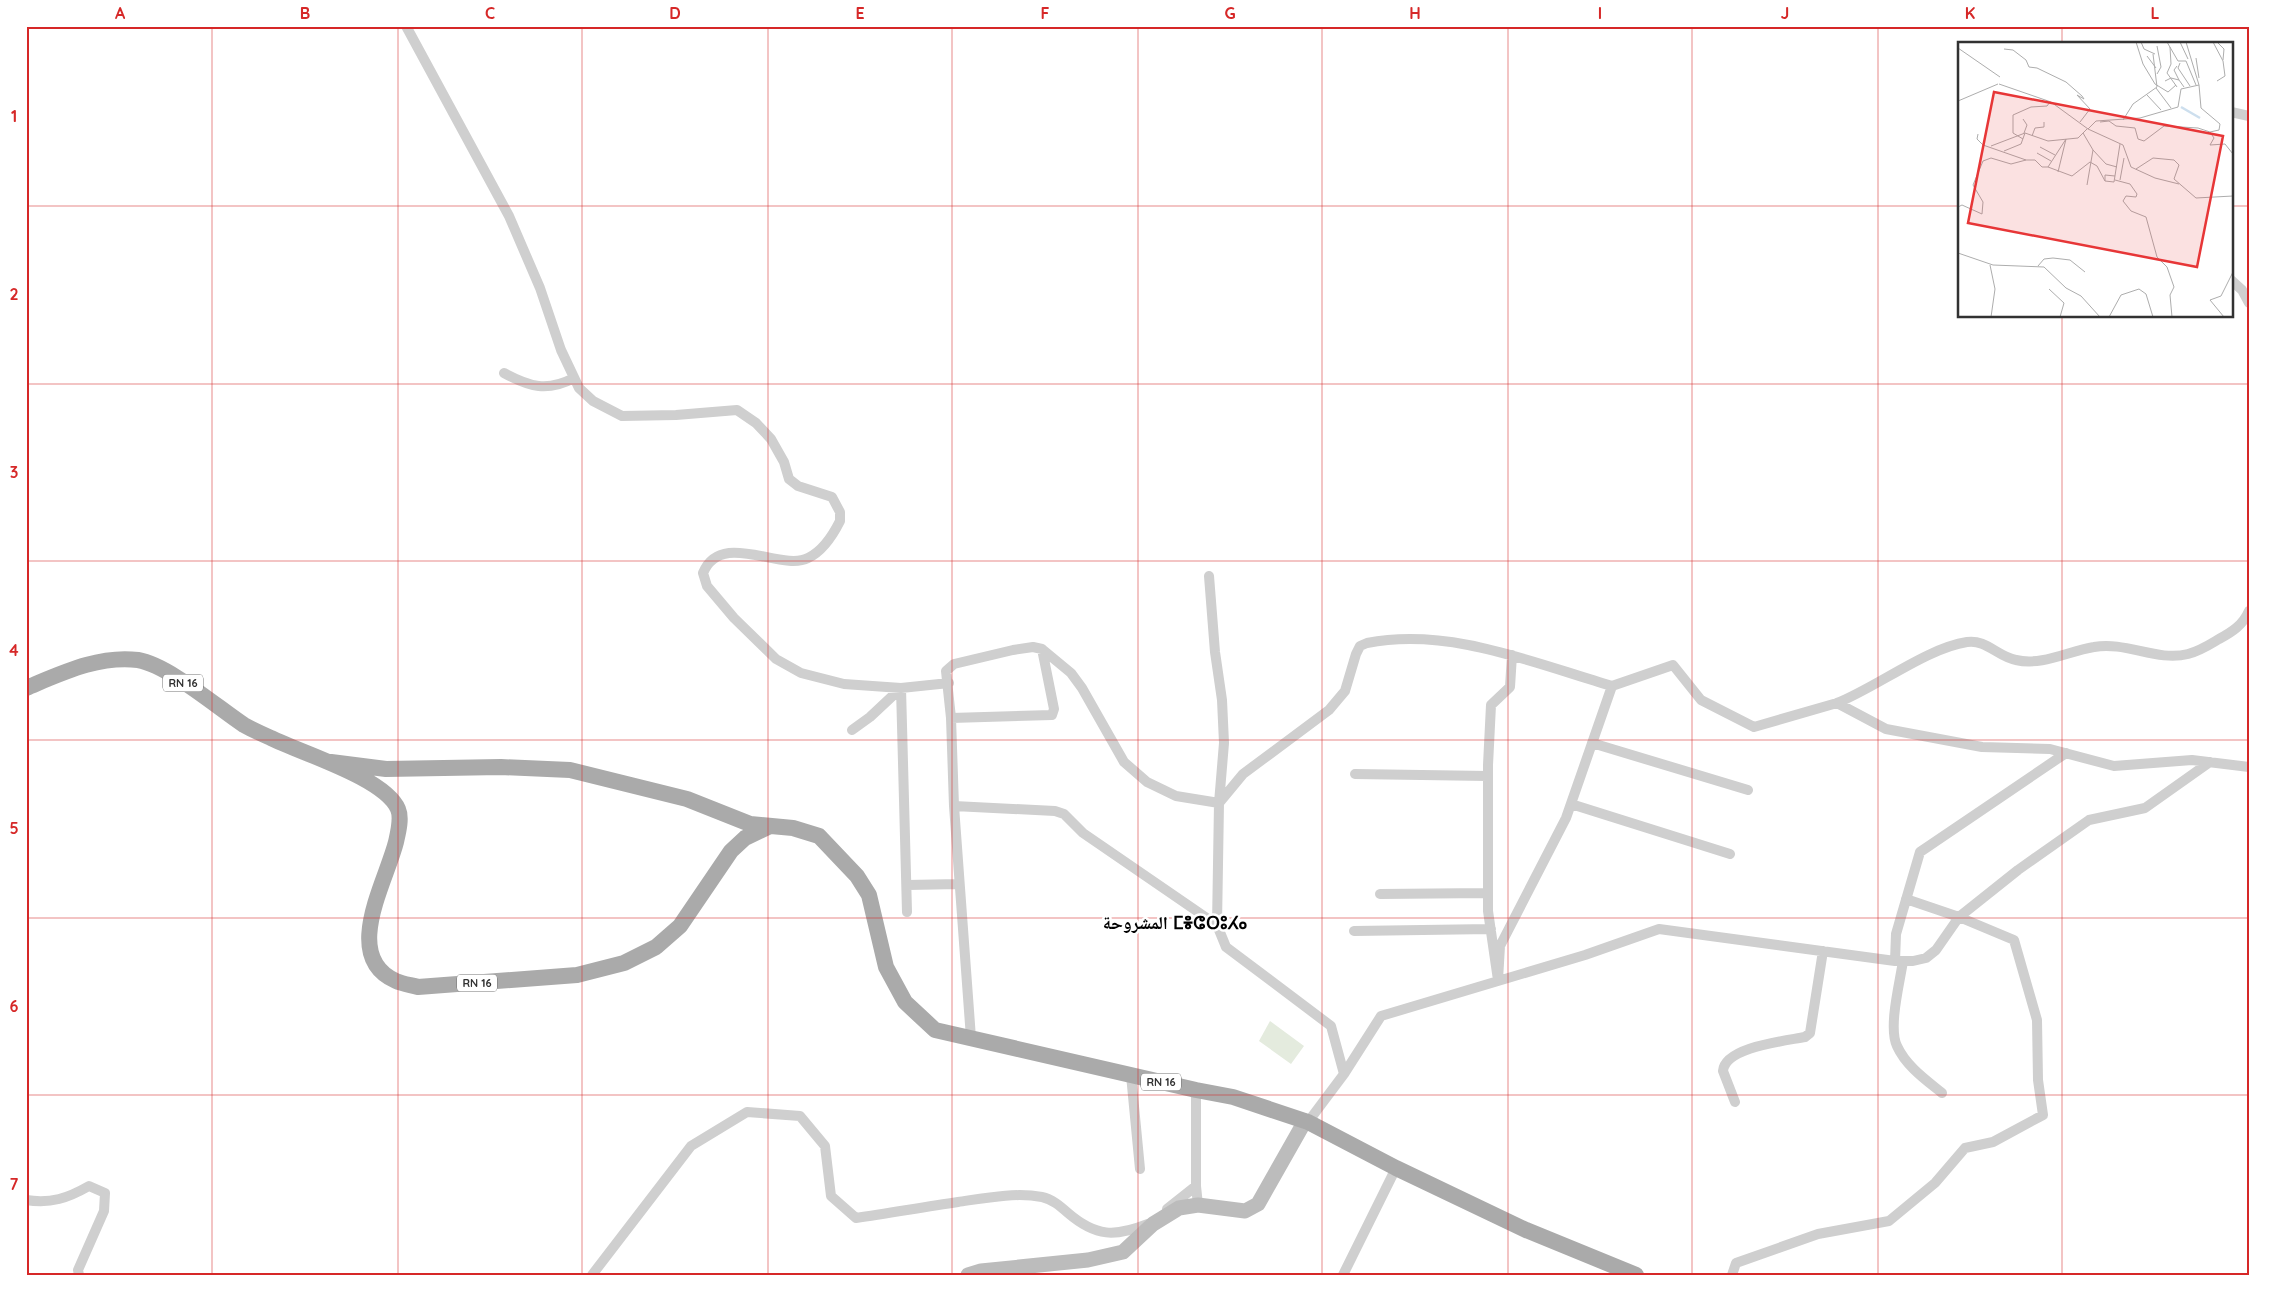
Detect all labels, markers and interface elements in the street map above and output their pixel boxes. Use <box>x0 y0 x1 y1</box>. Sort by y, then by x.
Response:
text: A <box>115 3 126 23</box>
text: B <box>300 3 310 23</box>
text: C <box>485 3 495 23</box>
text: D <box>669 3 681 23</box>
text: E <box>855 3 865 23</box>
text: F <box>1041 3 1050 23</box>
text: G <box>1224 3 1236 23</box>
text: H <box>1409 3 1421 23</box>
text: I <box>1598 3 1602 23</box>
text: J <box>1781 3 1789 23</box>
text: K <box>1965 3 1975 23</box>
text: L <box>2151 3 2160 23</box>
inset map <box>1958 42 2232 318</box>
text: 1 <box>11 106 17 126</box>
text: 2 <box>9 284 19 304</box>
text: 3 <box>10 462 18 482</box>
text: 4 <box>9 640 19 660</box>
road number: RN 16 <box>163 674 203 691</box>
text: 5 <box>9 818 19 838</box>
district label: المشروحة ⵎⴻⵛⵔⵓⵃⴰ <box>1103 911 1247 934</box>
road number: RN 16 <box>457 974 497 991</box>
text: 6 <box>10 996 19 1016</box>
road number: RN 16 <box>1141 1074 1181 1090</box>
text: 7 <box>10 1174 19 1194</box>

